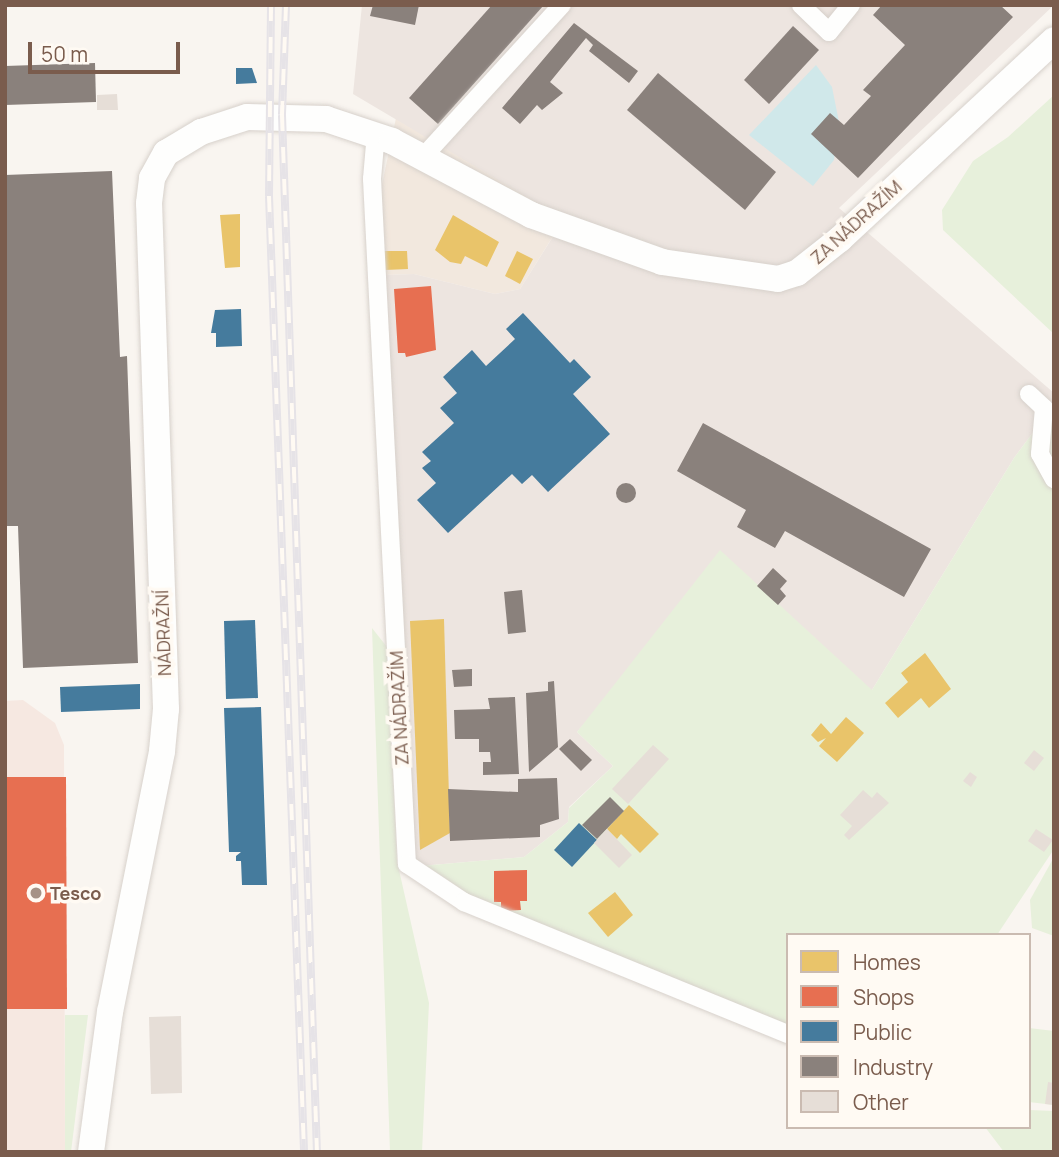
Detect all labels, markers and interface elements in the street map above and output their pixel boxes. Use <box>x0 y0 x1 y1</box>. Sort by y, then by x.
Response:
scale bar <box>32 28 184 72</box>
text: 50 m <box>41 40 88 68</box>
street label: ZA NÁDRAŽÍM <box>806 175 906 269</box>
street label: NÁDRAŽNÍ <box>151 590 175 676</box>
street label: ZA NÁDRAŽÍM <box>385 650 413 766</box>
place label: Tesco <box>50 882 101 904</box>
marker: Tesco <box>28 885 44 901</box>
legend <box>786 933 1031 1129</box>
text: Homes <box>853 948 921 976</box>
text: Shops <box>853 983 914 1011</box>
text: Public <box>853 1018 912 1046</box>
text: Industry <box>853 1053 933 1081</box>
text: Other <box>853 1088 909 1116</box>

